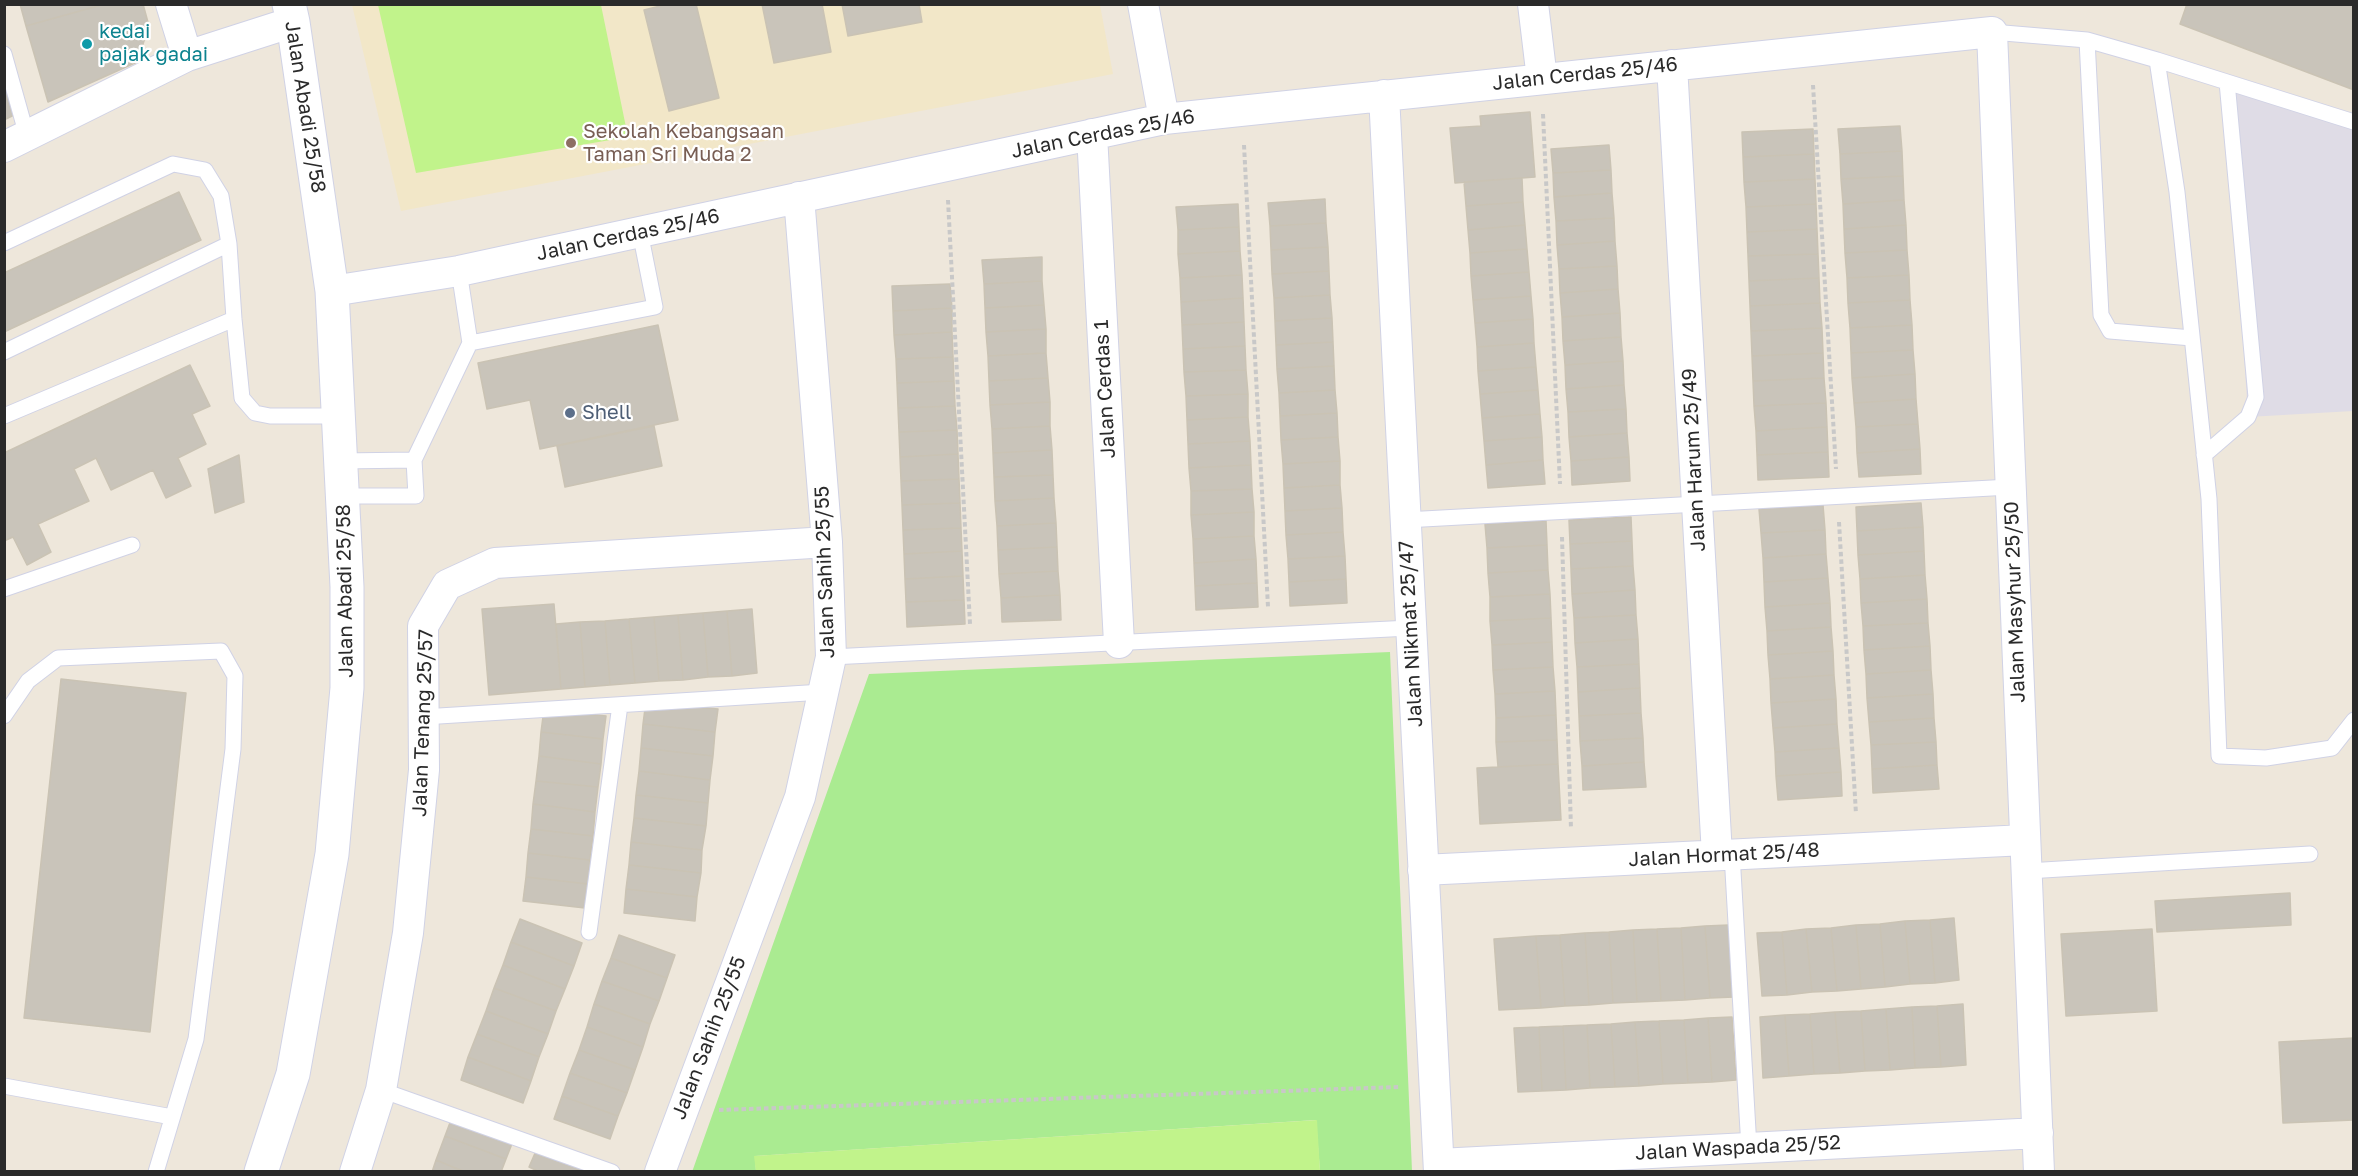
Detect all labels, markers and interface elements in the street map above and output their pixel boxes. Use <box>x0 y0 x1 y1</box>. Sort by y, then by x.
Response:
street label: Jalan Abadi 25/58 <box>280 19 330 195</box>
place label: kedai pajak gadai <box>99 20 208 67</box>
marker: kedai pajak gadai <box>80 37 94 51</box>
street label: Jalan Cerdas 25/46 <box>1491 52 1679 96</box>
street label: Jalan Cerdas 25/46 <box>1009 104 1197 164</box>
place label: Sekolah Kebangsaan Taman Sri Muda 2 <box>583 120 784 167</box>
marker: Sekolah Kebangsaan Taman Sri Muda 2 <box>564 136 578 150</box>
street label: Jalan Cerdas 25/46 <box>534 204 722 266</box>
street label: Jalan Cerdas 1 <box>1089 319 1121 459</box>
street label: Jalan Harum 25/49 <box>1677 368 1711 552</box>
place label: Shell <box>582 401 631 425</box>
marker: Shell <box>563 406 577 420</box>
street label: Jalan Sahih 25/55 <box>810 485 840 659</box>
street label: Jalan Masyhur 25/50 <box>1999 501 2031 703</box>
street label: Jalan Abadi 25/58 <box>331 504 359 678</box>
street label: Jalan Nikmat 25/47 <box>1394 540 1428 728</box>
street label: Jalan Tenang 25/57 <box>408 629 438 817</box>
street label: Jalan Hormat 25/48 <box>1628 838 1820 872</box>
street label: Jalan Sahih 25/55 <box>667 953 751 1123</box>
street label: Jalan Waspada 25/52 <box>1635 1131 1841 1165</box>

